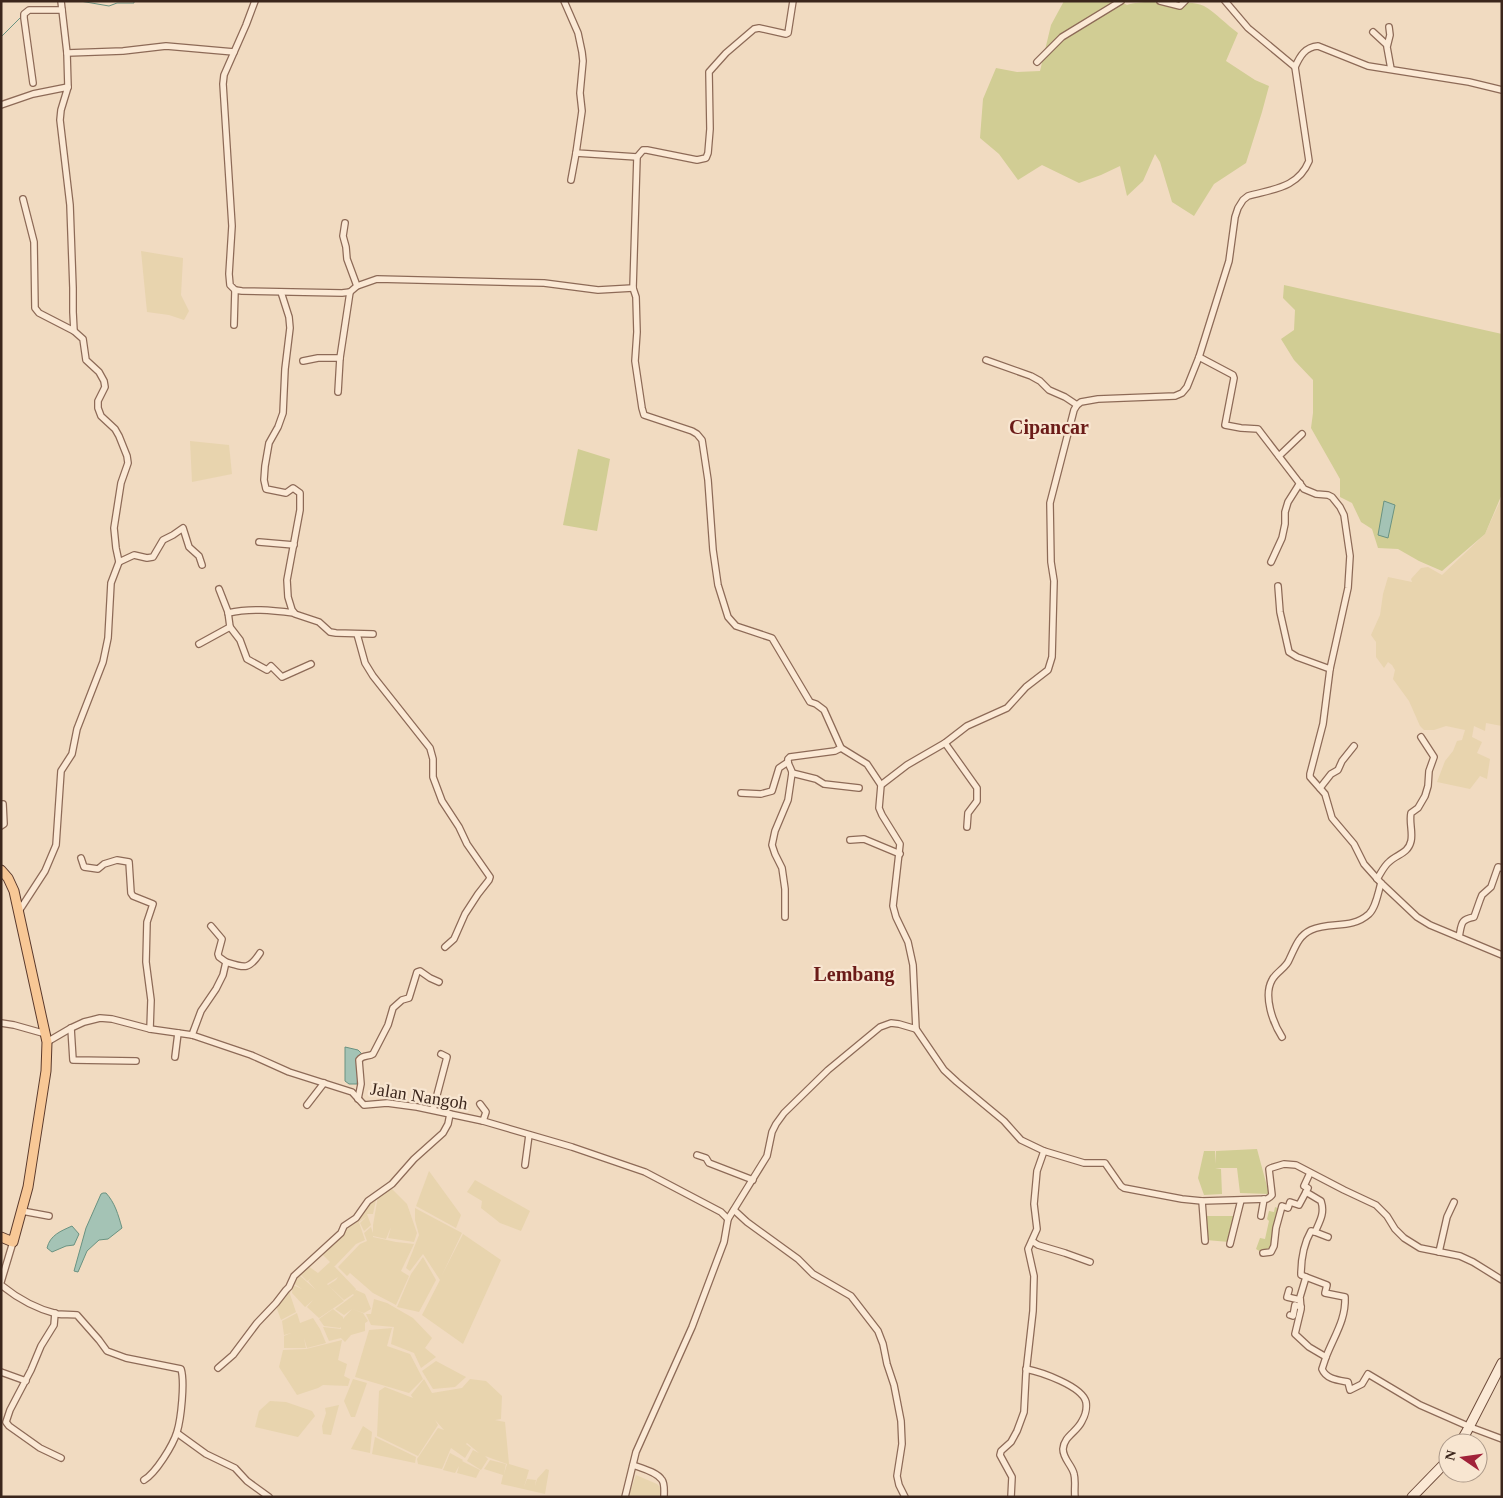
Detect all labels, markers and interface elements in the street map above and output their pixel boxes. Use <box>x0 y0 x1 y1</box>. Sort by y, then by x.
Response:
district label: Cipancar <box>1009 416 1089 439</box>
district label: Lembang <box>813 963 895 986</box>
street label: Jalan Nangoh <box>369 1078 469 1114</box>
north arrow <box>1438 1433 1488 1483</box>
text: N <box>1442 1449 1459 1462</box>

